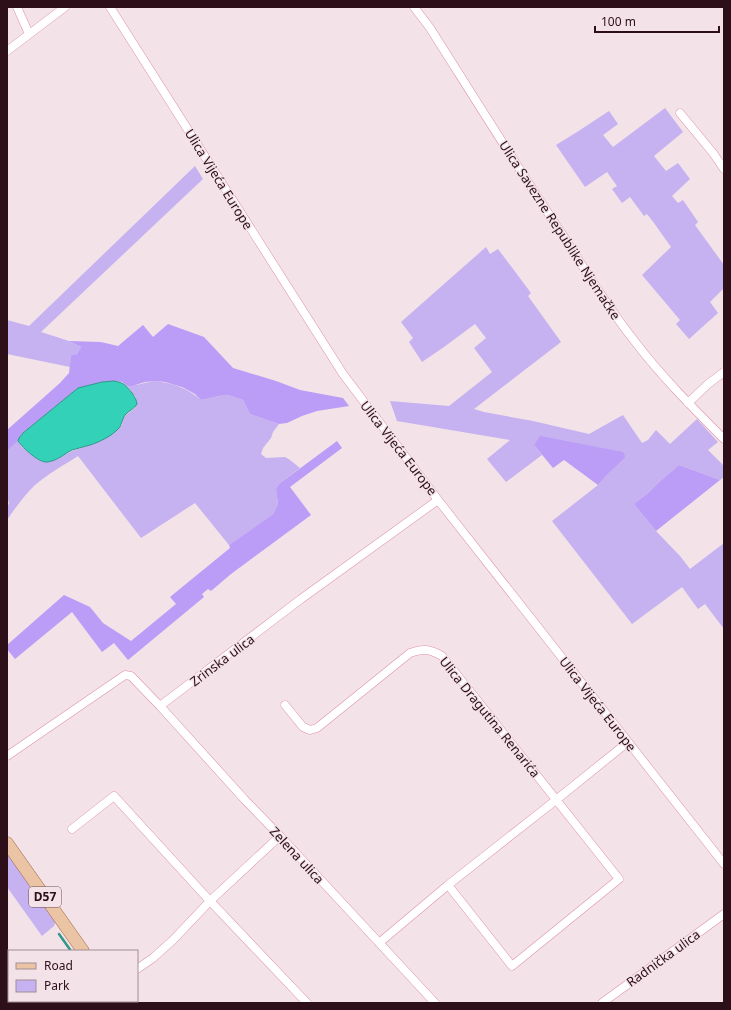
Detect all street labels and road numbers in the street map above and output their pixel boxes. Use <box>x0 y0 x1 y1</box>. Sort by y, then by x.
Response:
street label: Ulica Vijeća Europe <box>181 125 257 233</box>
street label: Ulica Savezne Republike Njemačke <box>495 137 625 323</box>
street label: Ulica Vijeća Europe <box>356 397 442 499</box>
street label: Zrinska ulica <box>186 630 258 690</box>
street label: Ulica Dragutina Renarića <box>436 653 544 781</box>
street label: Ulica Vijeća Europe <box>555 653 641 755</box>
street label: Zelena ulica <box>266 822 328 888</box>
road number: D57 <box>29 887 61 907</box>
street label: Radnička ulica <box>623 925 703 991</box>

